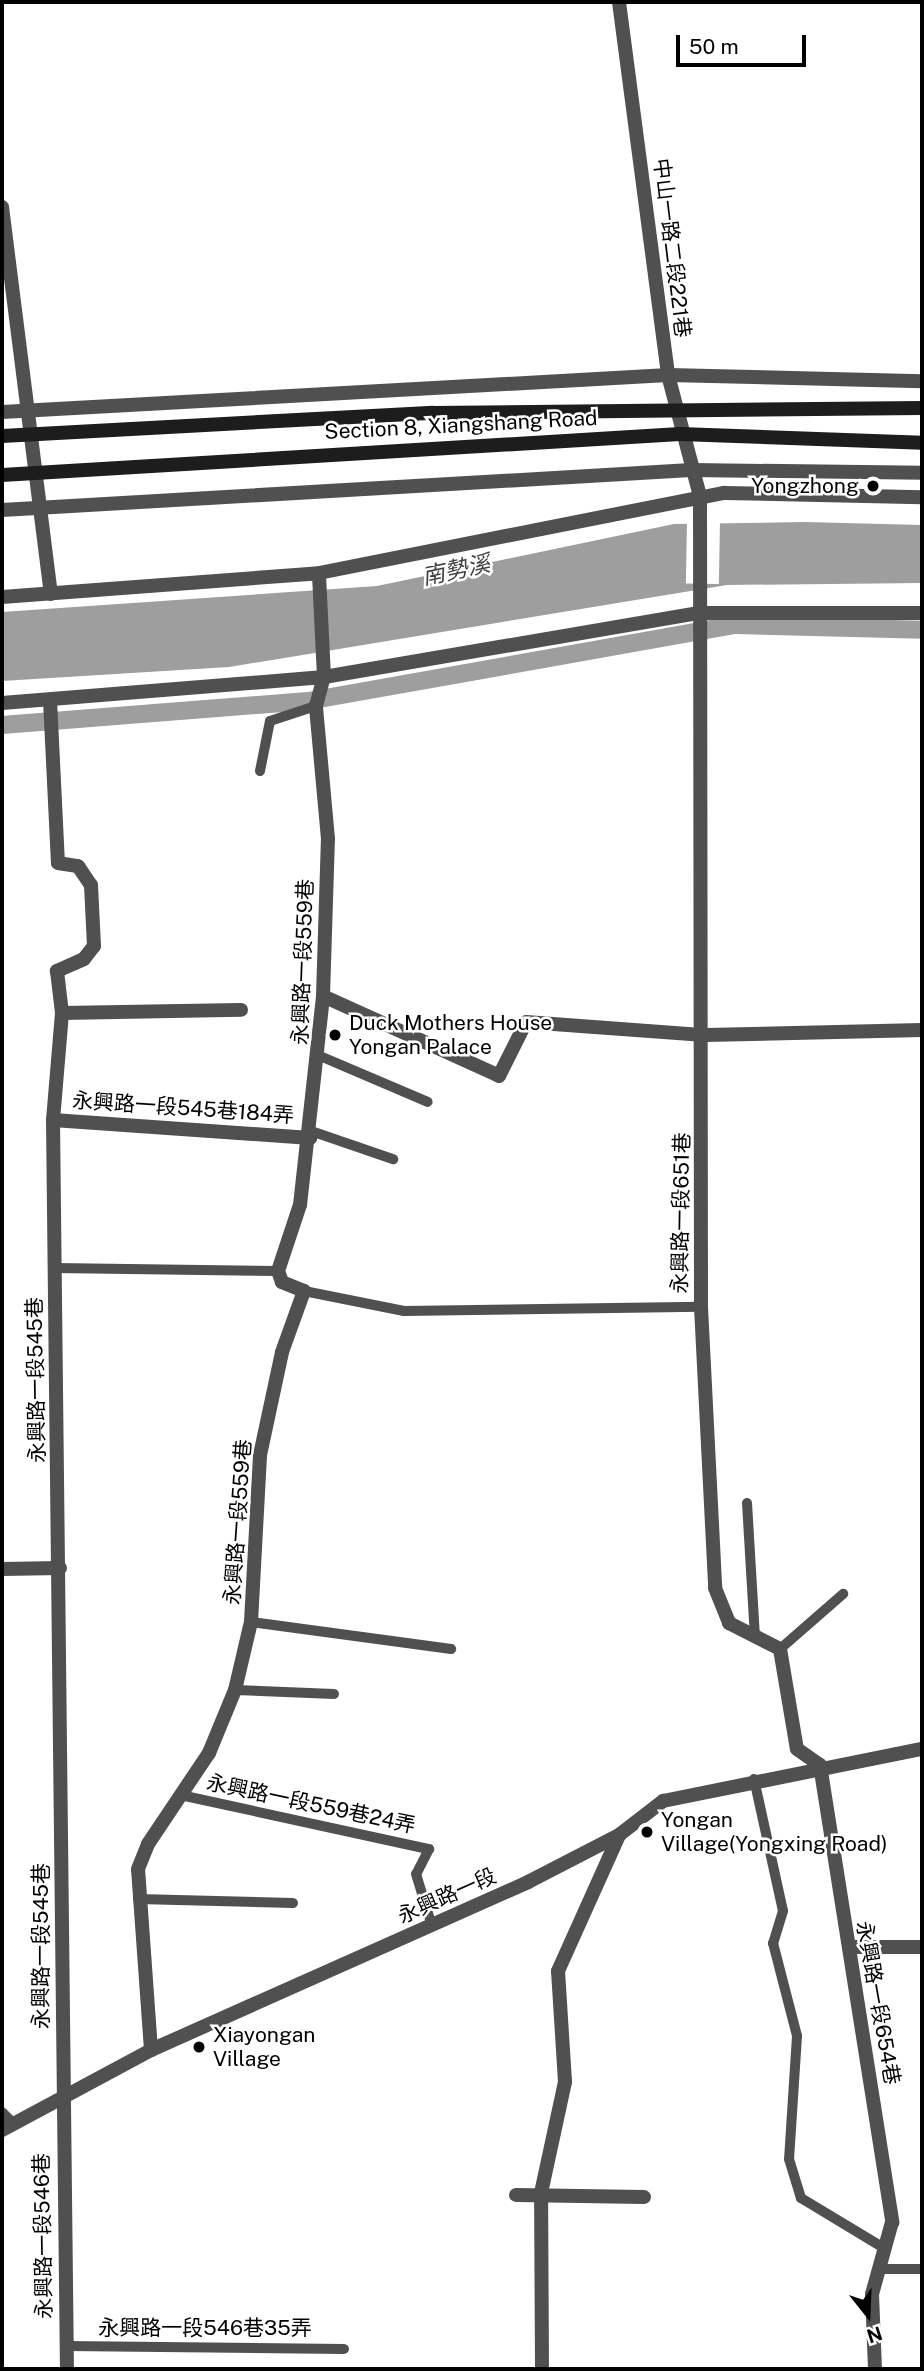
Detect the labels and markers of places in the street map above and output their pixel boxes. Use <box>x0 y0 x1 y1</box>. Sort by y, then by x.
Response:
place label: Yongzhong <box>751 473 859 499</box>
marker: Yongzhong <box>865 478 881 494</box>
place label: Duck Mothers House Yongan Palace <box>349 1010 552 1060</box>
marker: Duck Mothers House Yongan Palace <box>327 1027 343 1043</box>
place label: Yongan Village(Yongxing Road) <box>661 1807 887 1857</box>
marker: Yongan Village(Yongxing Road) <box>639 1824 655 1840</box>
place label: Xiayongan Village <box>213 2022 315 2072</box>
marker: Xiayongan Village <box>191 2039 207 2055</box>

